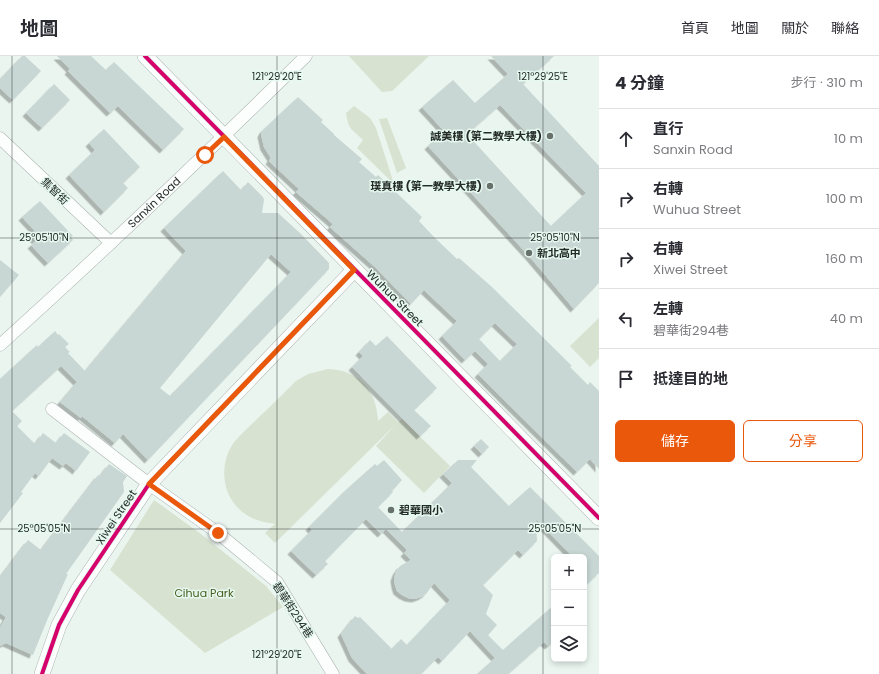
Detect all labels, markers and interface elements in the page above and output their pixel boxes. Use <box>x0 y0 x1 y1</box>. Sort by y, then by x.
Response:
text: 地圖 <box>20 15 58 42</box>
text: 首頁 <box>681 18 709 38</box>
text: 地圖 <box>731 18 759 38</box>
text: 關於 <box>781 18 809 38</box>
text: 聯絡 <box>831 18 859 38</box>
text: 121°29'20"E <box>252 69 302 84</box>
text: 121°29'25"E <box>518 69 568 84</box>
text: 4 分鐘 <box>615 71 664 95</box>
text: 步行 · 310 m <box>790 73 863 92</box>
text: 直行 <box>653 118 683 139</box>
place label: 誠美樓 (第二教學大樓) <box>430 128 542 144</box>
icon: ahead <box>615 128 637 150</box>
text: 10 m <box>834 129 863 148</box>
marker: 誠美樓 (第二教學大樓) <box>545 131 555 141</box>
text: Sanxin Road <box>653 140 733 159</box>
route start <box>196 146 214 164</box>
street label: Sanxin Road <box>124 173 184 231</box>
street label: 集智街 <box>38 174 72 208</box>
place label: 璞真樓 (第一教學大樓) <box>370 178 482 194</box>
text: 右轉 <box>653 178 683 199</box>
marker: 璞真樓 (第一教學大樓) <box>485 181 495 191</box>
icon: right <box>615 188 637 210</box>
text: 100 m <box>826 189 863 208</box>
text: Wuhua Street <box>653 200 741 219</box>
text: 25°05'10"N <box>19 230 69 245</box>
text: 25°05'10"N <box>530 230 580 245</box>
text: 右轉 <box>653 238 683 259</box>
place label: 新北高中 <box>537 245 581 261</box>
marker: 新北高中 <box>524 248 534 258</box>
icon: right <box>615 248 637 270</box>
text: 160 m <box>826 249 863 268</box>
text: Xiwei Street <box>653 260 728 279</box>
street label: Wuhua Street <box>363 266 427 330</box>
text: 左轉 <box>653 298 683 319</box>
icon: left <box>615 308 637 330</box>
text: 40 m <box>830 309 863 328</box>
text: 碧華街294巷 <box>653 321 729 340</box>
icon: arrive <box>615 368 637 390</box>
text: 抵達目的地 <box>653 368 728 389</box>
button: 儲存 <box>615 420 735 462</box>
button: 分享 <box>743 420 863 462</box>
street label: Xiwei Street <box>92 486 140 548</box>
place label: 碧華國小 <box>399 502 443 518</box>
marker: 碧華國小 <box>386 505 396 515</box>
text: 25°05'05"N <box>18 521 70 536</box>
text: 25°05'05"N <box>529 521 581 536</box>
route end <box>209 524 227 542</box>
map controls <box>551 554 587 662</box>
button: + <box>551 554 587 590</box>
street label: 碧華街294巷 <box>269 579 317 641</box>
park label: Cihua Park <box>174 585 234 601</box>
button: − <box>551 590 587 626</box>
button: layers <box>551 626 587 662</box>
text: 121°29'20"E <box>252 647 302 662</box>

